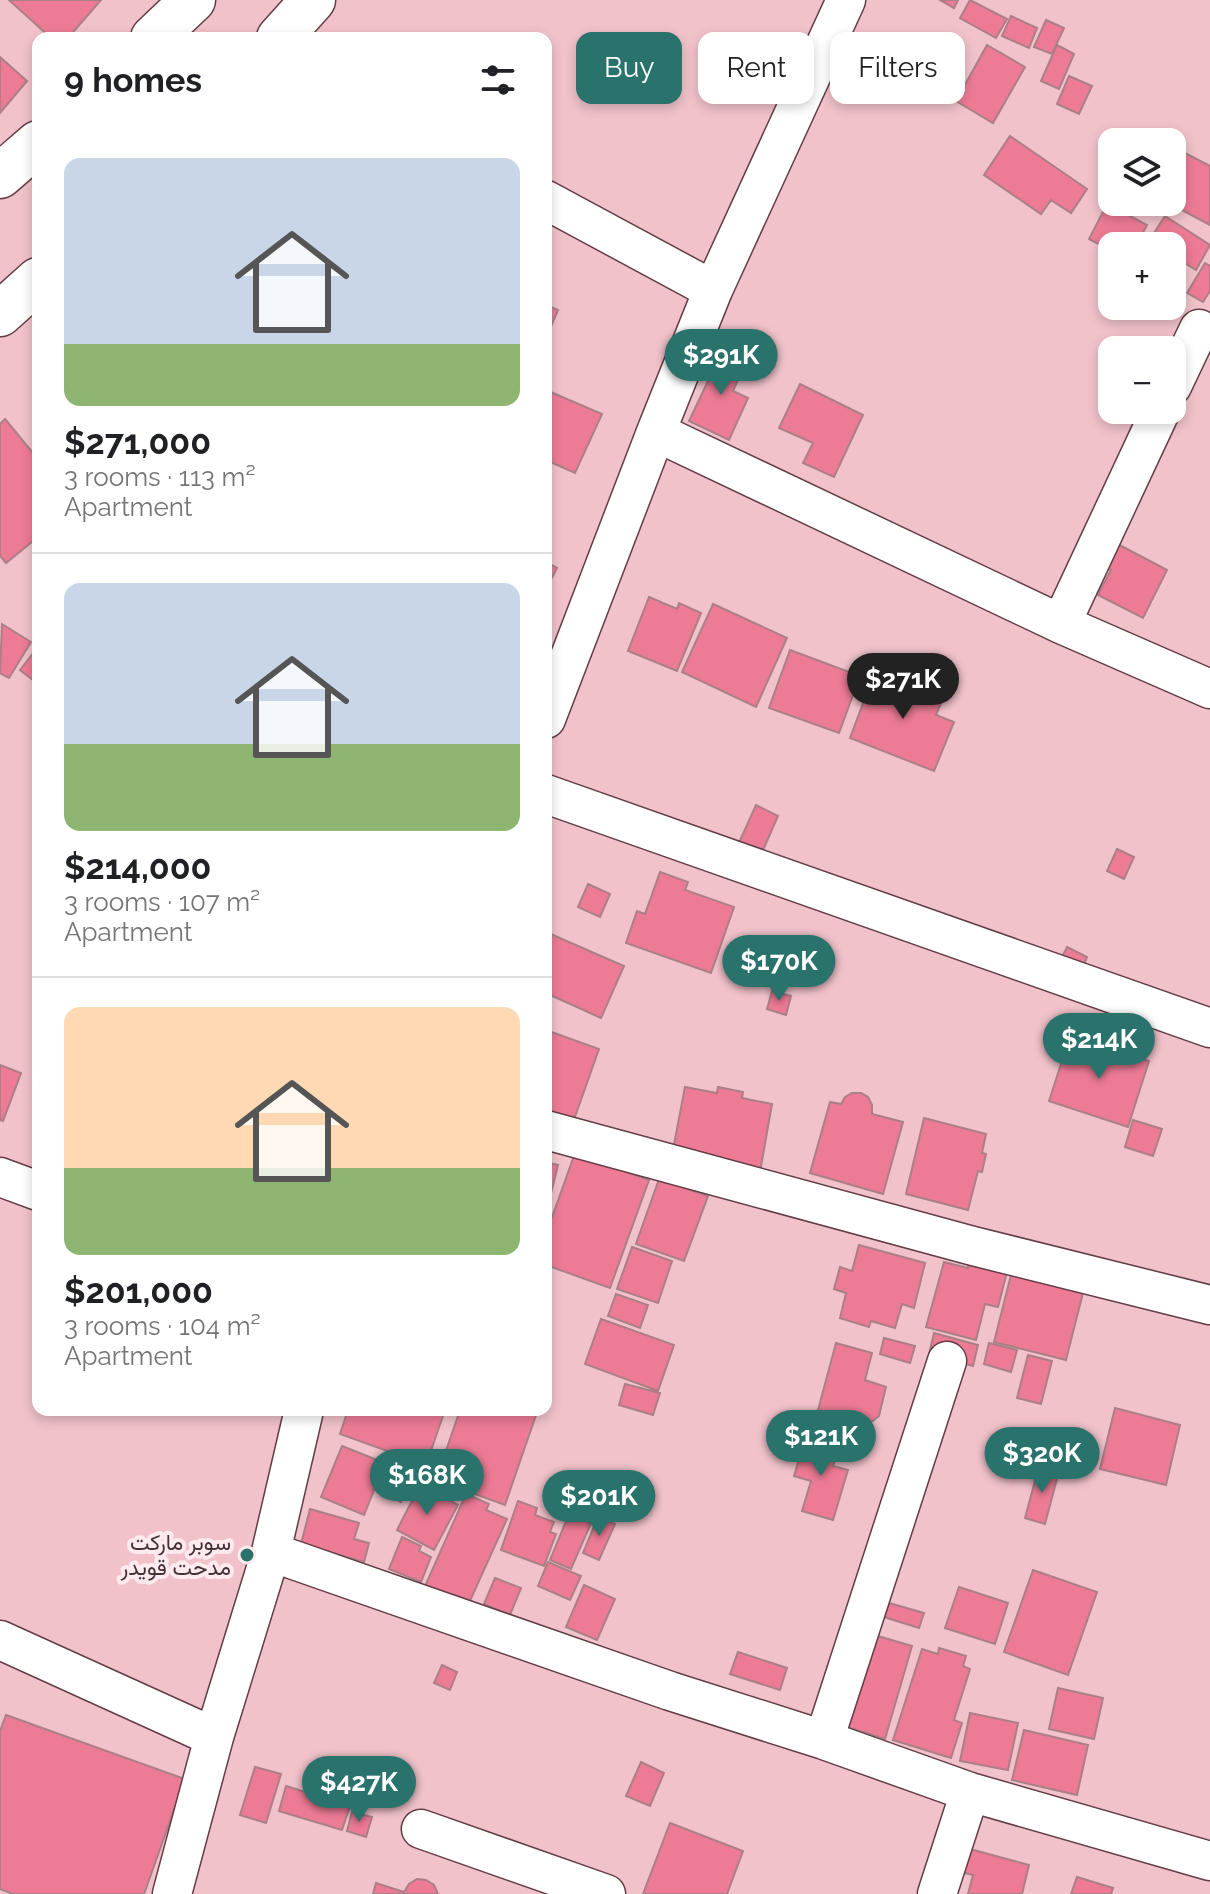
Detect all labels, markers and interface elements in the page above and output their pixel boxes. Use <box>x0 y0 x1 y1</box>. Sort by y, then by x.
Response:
chip: Buy <box>576 32 682 104</box>
chip: Rent <box>698 32 814 104</box>
chip: Filters <box>830 32 965 104</box>
icon: filters <box>476 58 520 102</box>
text: 9 homes <box>64 60 202 100</box>
map controls <box>1098 128 1186 424</box>
button: layers <box>1098 128 1186 216</box>
icon: home <box>220 210 364 354</box>
button: + <box>1098 232 1186 320</box>
pin: $291K <box>665 329 777 397</box>
button: − <box>1098 336 1186 424</box>
text: $291K <box>683 340 759 370</box>
text: $271,000 <box>64 422 211 462</box>
text: 3 rooms · 113 m² <box>64 462 256 492</box>
text: Apartment <box>64 492 193 522</box>
icon: home <box>220 635 364 779</box>
pin: $271K <box>847 653 959 721</box>
text: $271K <box>865 664 941 694</box>
text: $214,000 <box>64 847 211 887</box>
text: 3 rooms · 107 m² <box>64 887 260 917</box>
text: Apartment <box>64 917 193 947</box>
pin: $170K <box>723 935 835 1003</box>
text: $170K <box>740 946 818 976</box>
pin: $214K <box>1043 1013 1155 1081</box>
text: $214K <box>1061 1024 1137 1054</box>
icon: home <box>220 1059 364 1203</box>
text: $201,000 <box>64 1271 213 1311</box>
text: 3 rooms · 104 m² <box>64 1311 261 1341</box>
text: Apartment <box>64 1341 193 1371</box>
pin: $121K <box>765 1410 877 1478</box>
text: $121K <box>784 1421 858 1451</box>
pin: $320K <box>986 1427 1098 1495</box>
text: $320K <box>1003 1438 1081 1468</box>
pin: $168K <box>371 1449 483 1517</box>
text: $168K <box>388 1460 466 1490</box>
pin: $201K <box>543 1470 655 1538</box>
text: $201K <box>560 1481 638 1511</box>
place label: سوبر ماركت مدحت قويدر <box>120 1529 231 1581</box>
marker: سوبر ماركت مدحت قويدر <box>238 1546 256 1564</box>
pin: $427K <box>303 1756 415 1824</box>
text: $427K <box>320 1767 398 1797</box>

